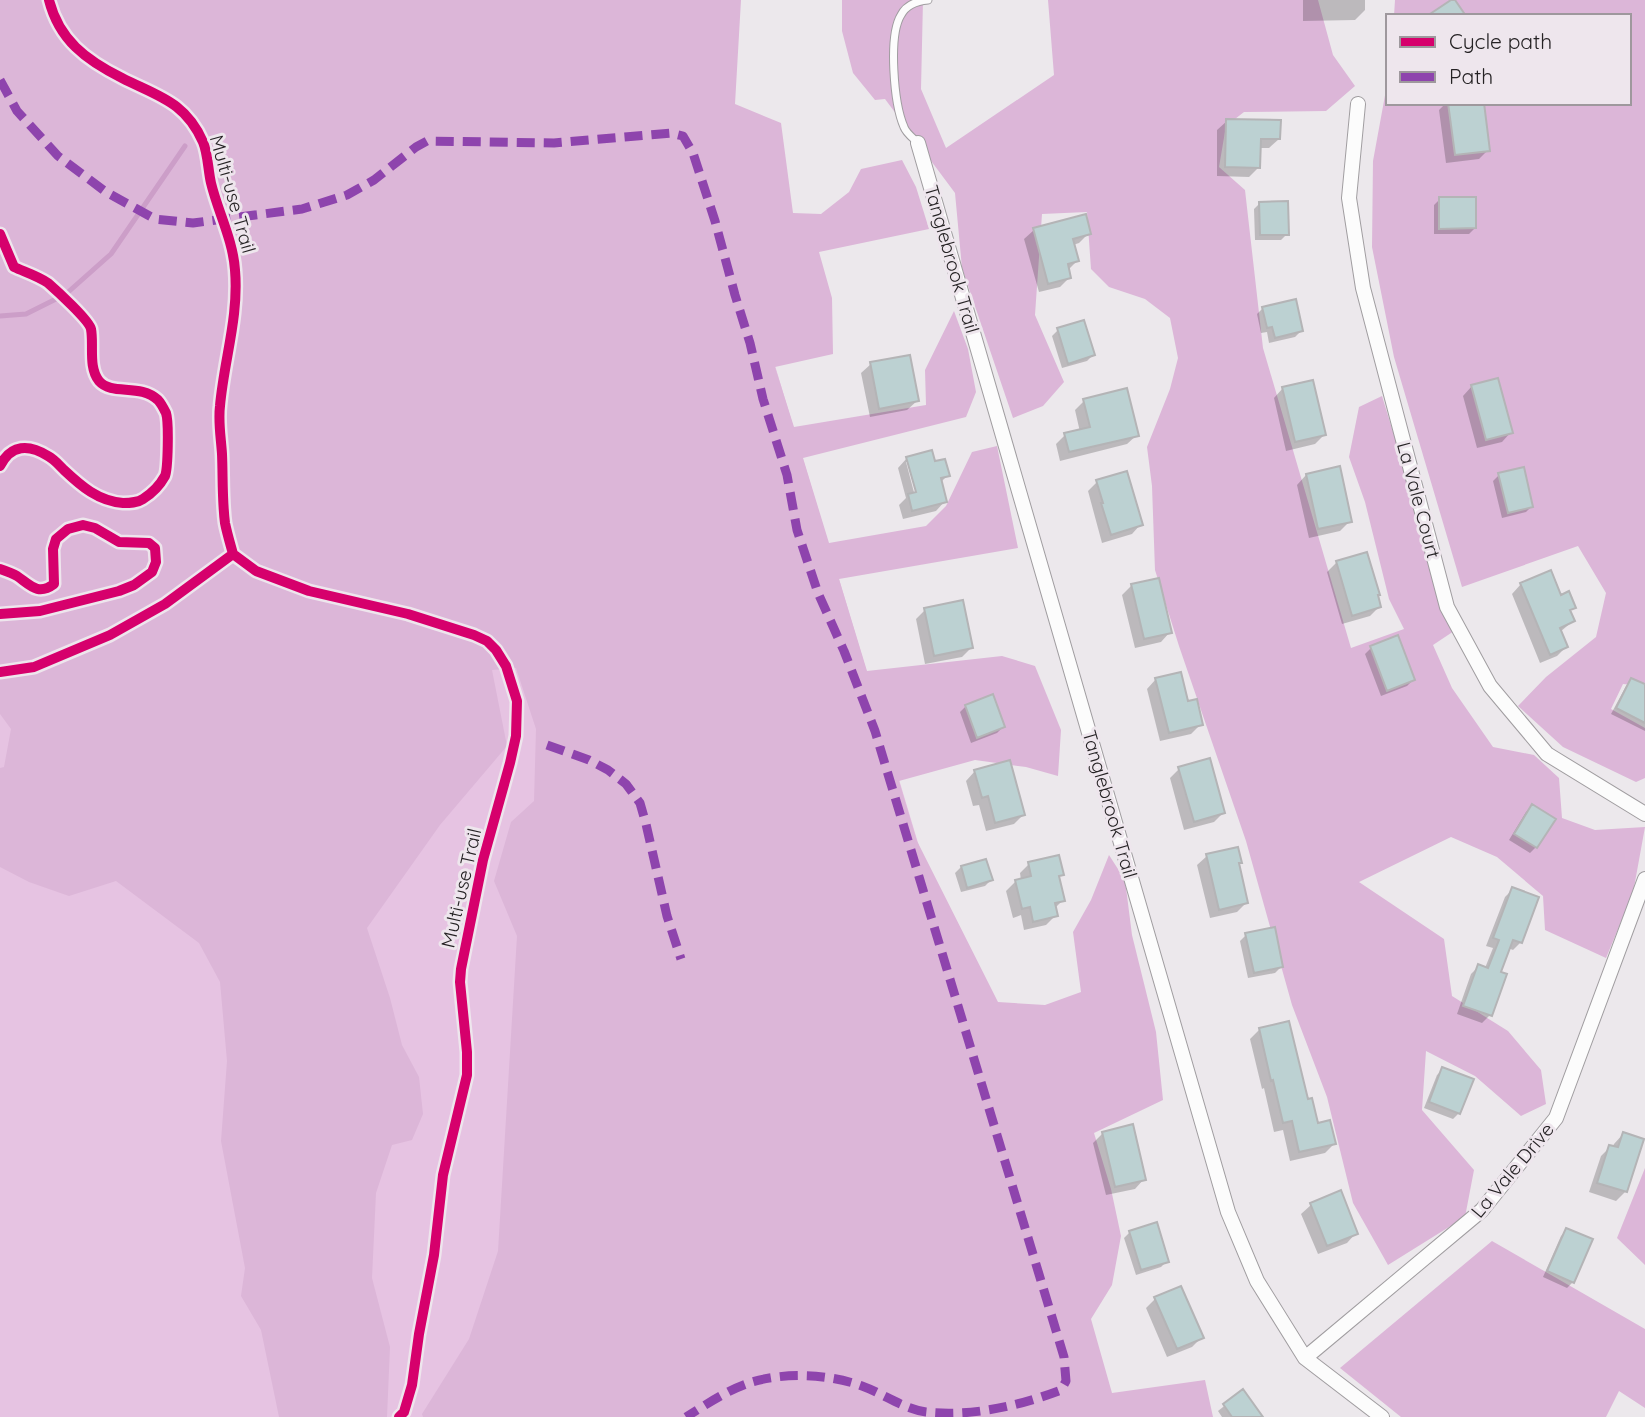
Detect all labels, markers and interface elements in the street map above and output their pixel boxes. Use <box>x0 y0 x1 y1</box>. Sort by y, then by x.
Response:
legend <box>1386 14 1631 105</box>
text: Cycle path <box>1449 28 1552 54</box>
text: Path <box>1449 63 1493 89</box>
street label: Multi-use Trail <box>205 132 261 256</box>
street label: Tanglebrook Trail <box>919 182 985 336</box>
street label: La Vale Court <box>1392 439 1446 561</box>
street label: Tanglebrook Trail <box>1077 727 1143 881</box>
street label: Multi-use Trail <box>436 826 486 950</box>
street label: La Vale Drive <box>1465 1118 1559 1222</box>

